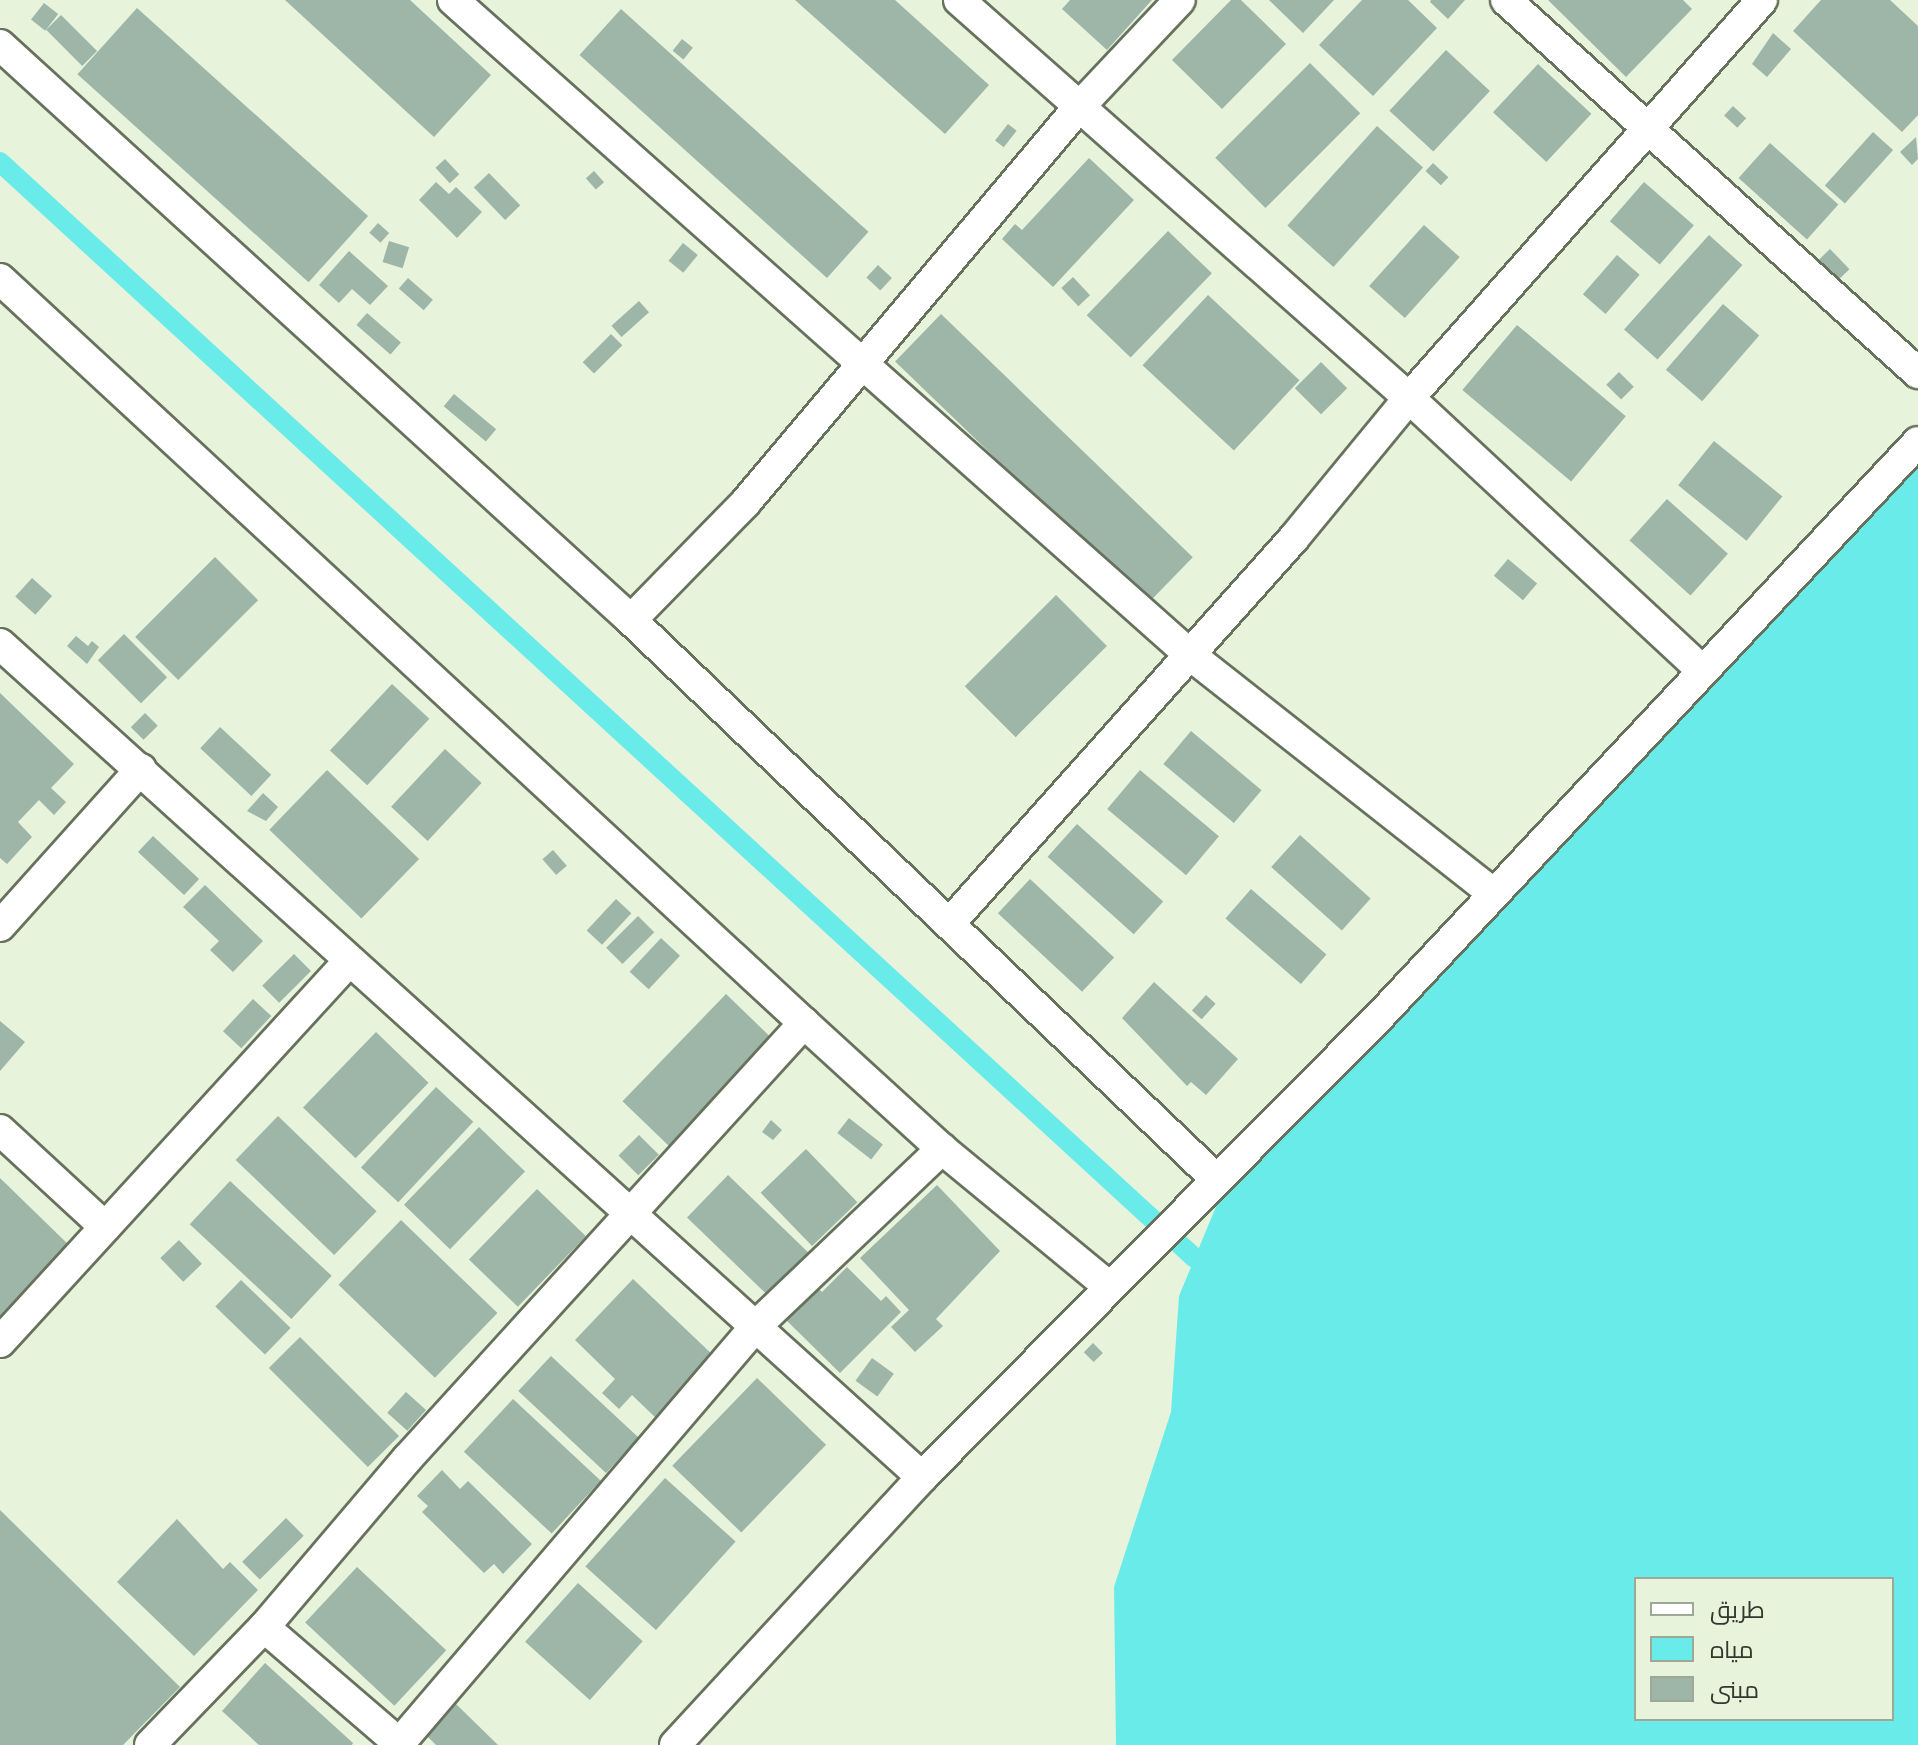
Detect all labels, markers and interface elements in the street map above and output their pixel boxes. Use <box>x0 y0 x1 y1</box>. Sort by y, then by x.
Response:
legend <box>1634 1577 1894 1721</box>
text: طريق <box>1710 1594 1765 1625</box>
text: مياه <box>1710 1634 1754 1665</box>
text: مبنى <box>1710 1674 1759 1705</box>

